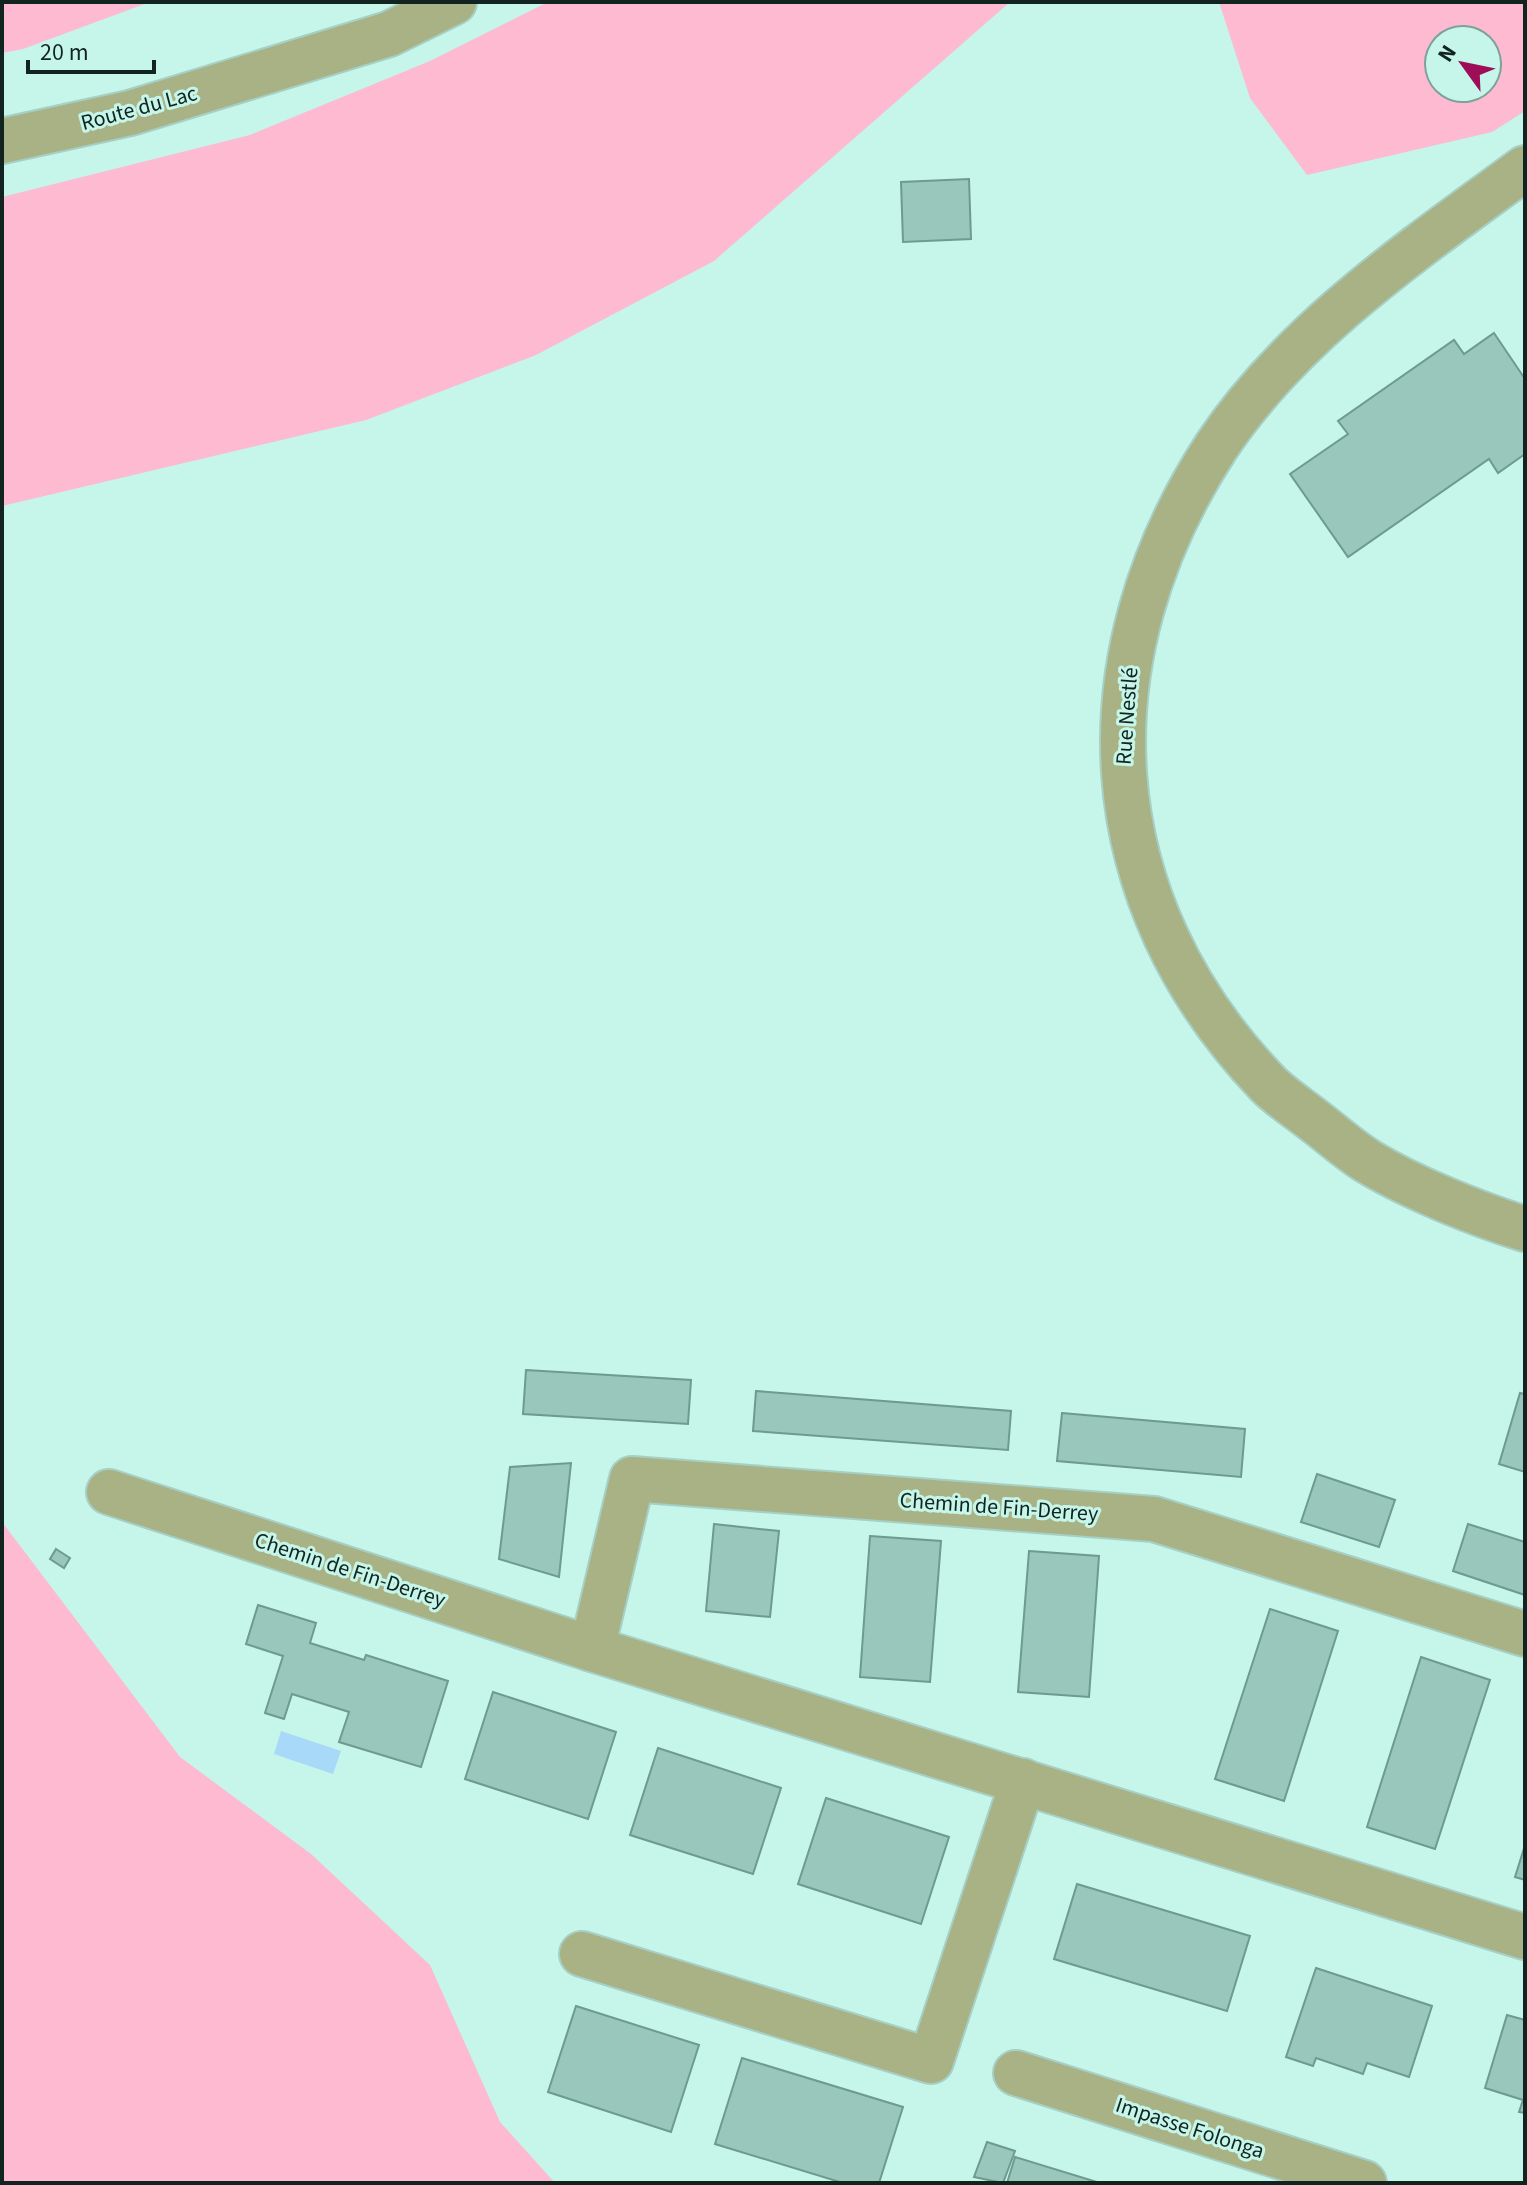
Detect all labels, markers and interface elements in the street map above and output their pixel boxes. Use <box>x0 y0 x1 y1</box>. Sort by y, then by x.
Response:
scale bar <box>28 24 154 74</box>
north arrow <box>1423 24 1503 104</box>
text: 20 m <box>40 35 89 70</box>
text: N <box>1430 39 1464 69</box>
street label: Route du Lac <box>77 77 201 139</box>
street label: Rue Nestlé <box>1108 666 1146 766</box>
street label: Chemin de Fin-Derrey <box>899 1484 1100 1530</box>
street label: Chemin de Fin-Derrey <box>250 1524 450 1616</box>
street label: Impasse Folonga <box>1112 2089 1268 2167</box>

